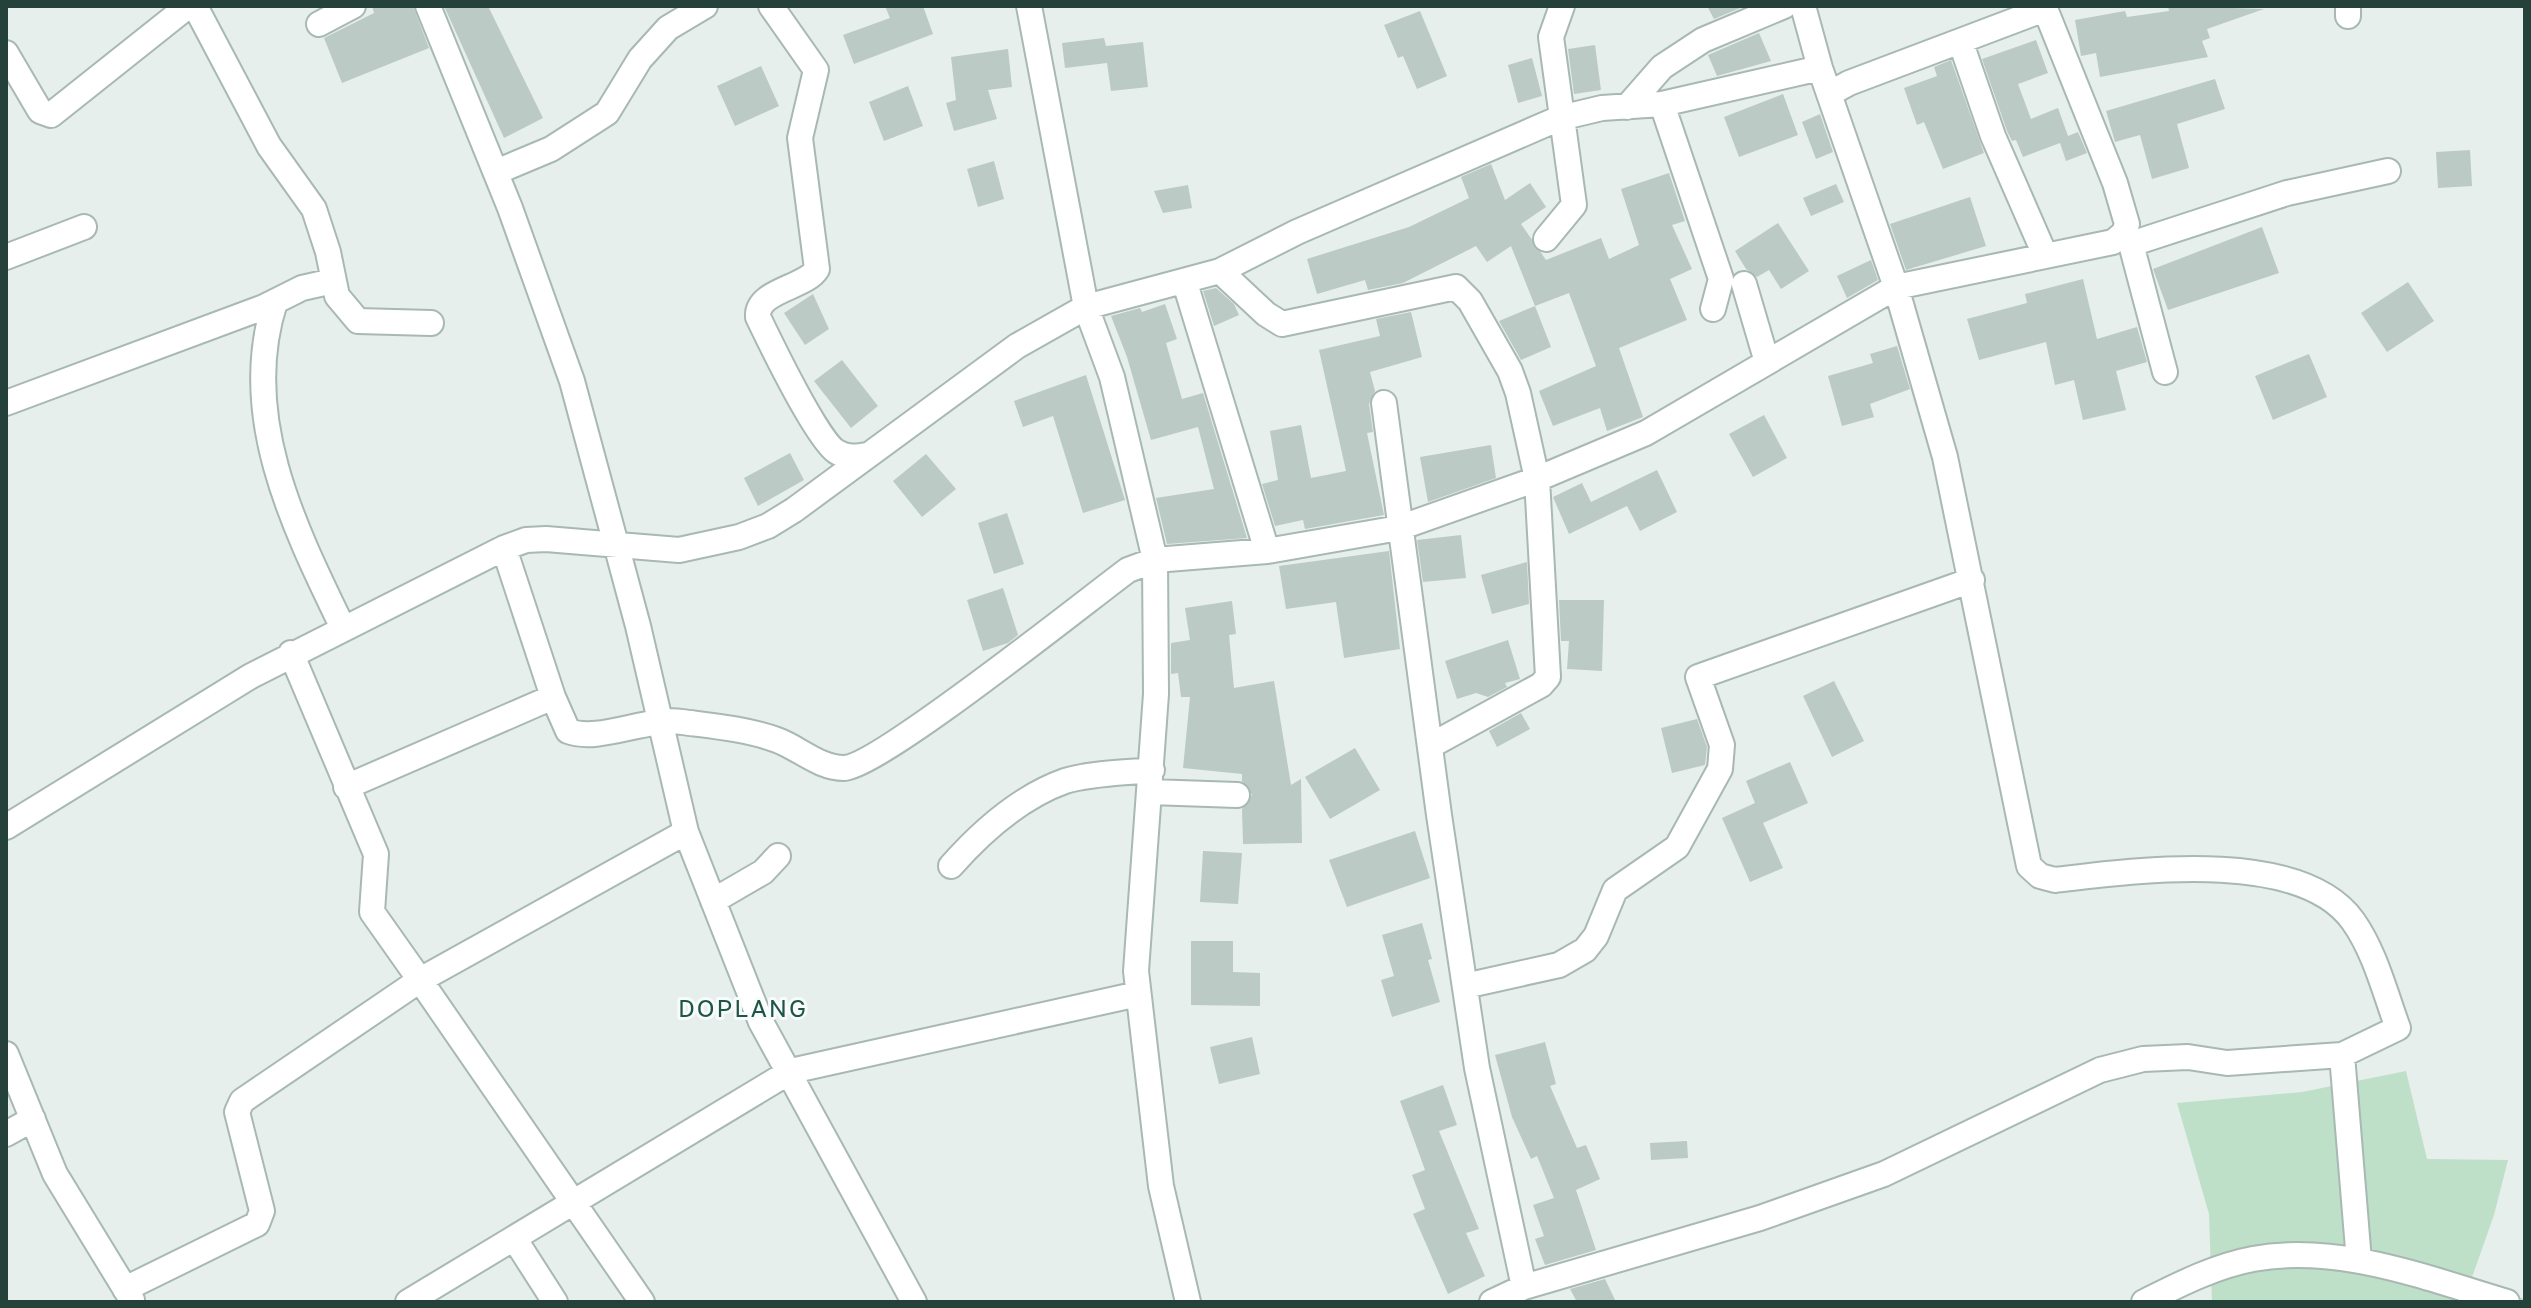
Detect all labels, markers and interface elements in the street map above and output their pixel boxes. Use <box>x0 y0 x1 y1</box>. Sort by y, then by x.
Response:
district label: DOPLANG <box>678 993 808 1022</box>

